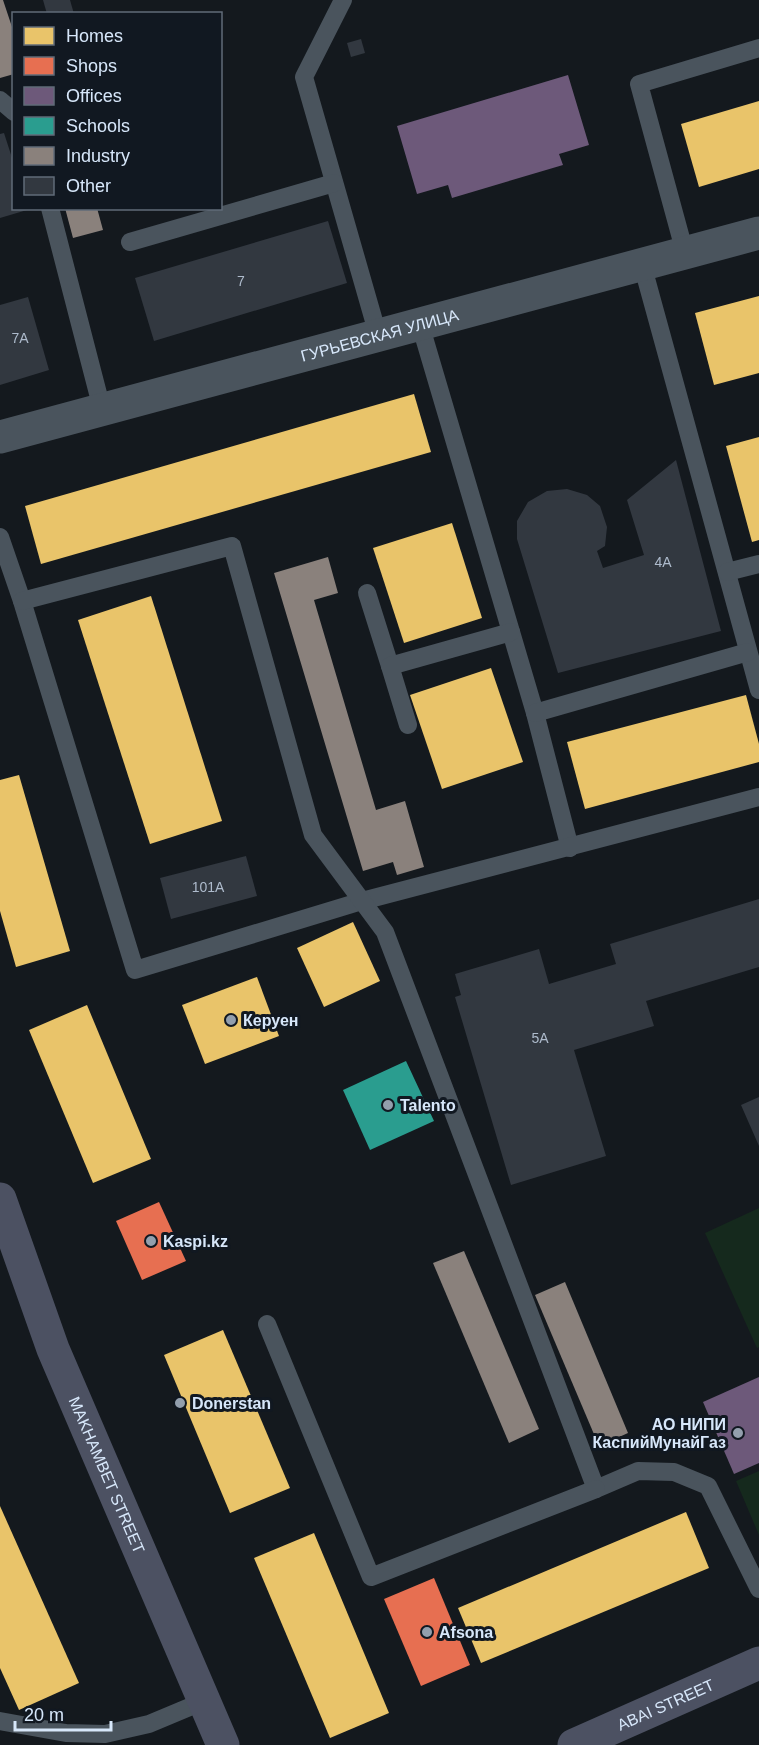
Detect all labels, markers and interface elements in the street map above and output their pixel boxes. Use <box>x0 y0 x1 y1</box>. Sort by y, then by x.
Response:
legend <box>12 12 222 210</box>
text: Homes <box>66 26 123 46</box>
text: Shops <box>66 56 117 76</box>
text: Offices <box>66 86 122 106</box>
text: Schools <box>66 116 130 136</box>
text: Industry <box>66 146 130 166</box>
text: Other <box>66 176 111 196</box>
house number: 7 <box>237 273 245 289</box>
street label: ГУРЬЕВСКАЯ УЛИЦА <box>299 306 461 365</box>
house number: 7А <box>11 330 29 346</box>
house number: 4А <box>654 554 672 570</box>
house number: 101А <box>192 879 225 895</box>
place label: Керуен <box>243 1012 298 1029</box>
marker: Керуен <box>224 1013 238 1027</box>
house number: 5А <box>531 1030 549 1046</box>
place label: Talento <box>400 1097 456 1114</box>
marker: Talento <box>381 1098 395 1112</box>
place label: Kaspi.kz <box>163 1233 228 1250</box>
marker: Kaspi.kz <box>144 1234 158 1248</box>
street label: MAKHAMBET STREET <box>65 1394 148 1556</box>
place label: Donerstan <box>192 1395 271 1412</box>
marker: Donerstan <box>173 1396 187 1410</box>
place label: АО НИПИ КаспийМунайГаз <box>592 1416 726 1451</box>
marker: АО НИПИ КаспийМунайГаз <box>731 1426 745 1440</box>
place label: Afsona <box>439 1624 493 1641</box>
marker: Afsona <box>420 1625 434 1639</box>
street label: ABAI STREET <box>615 1676 717 1734</box>
scale bar <box>15 1694 111 1732</box>
text: 20 m <box>24 1705 64 1725</box>

